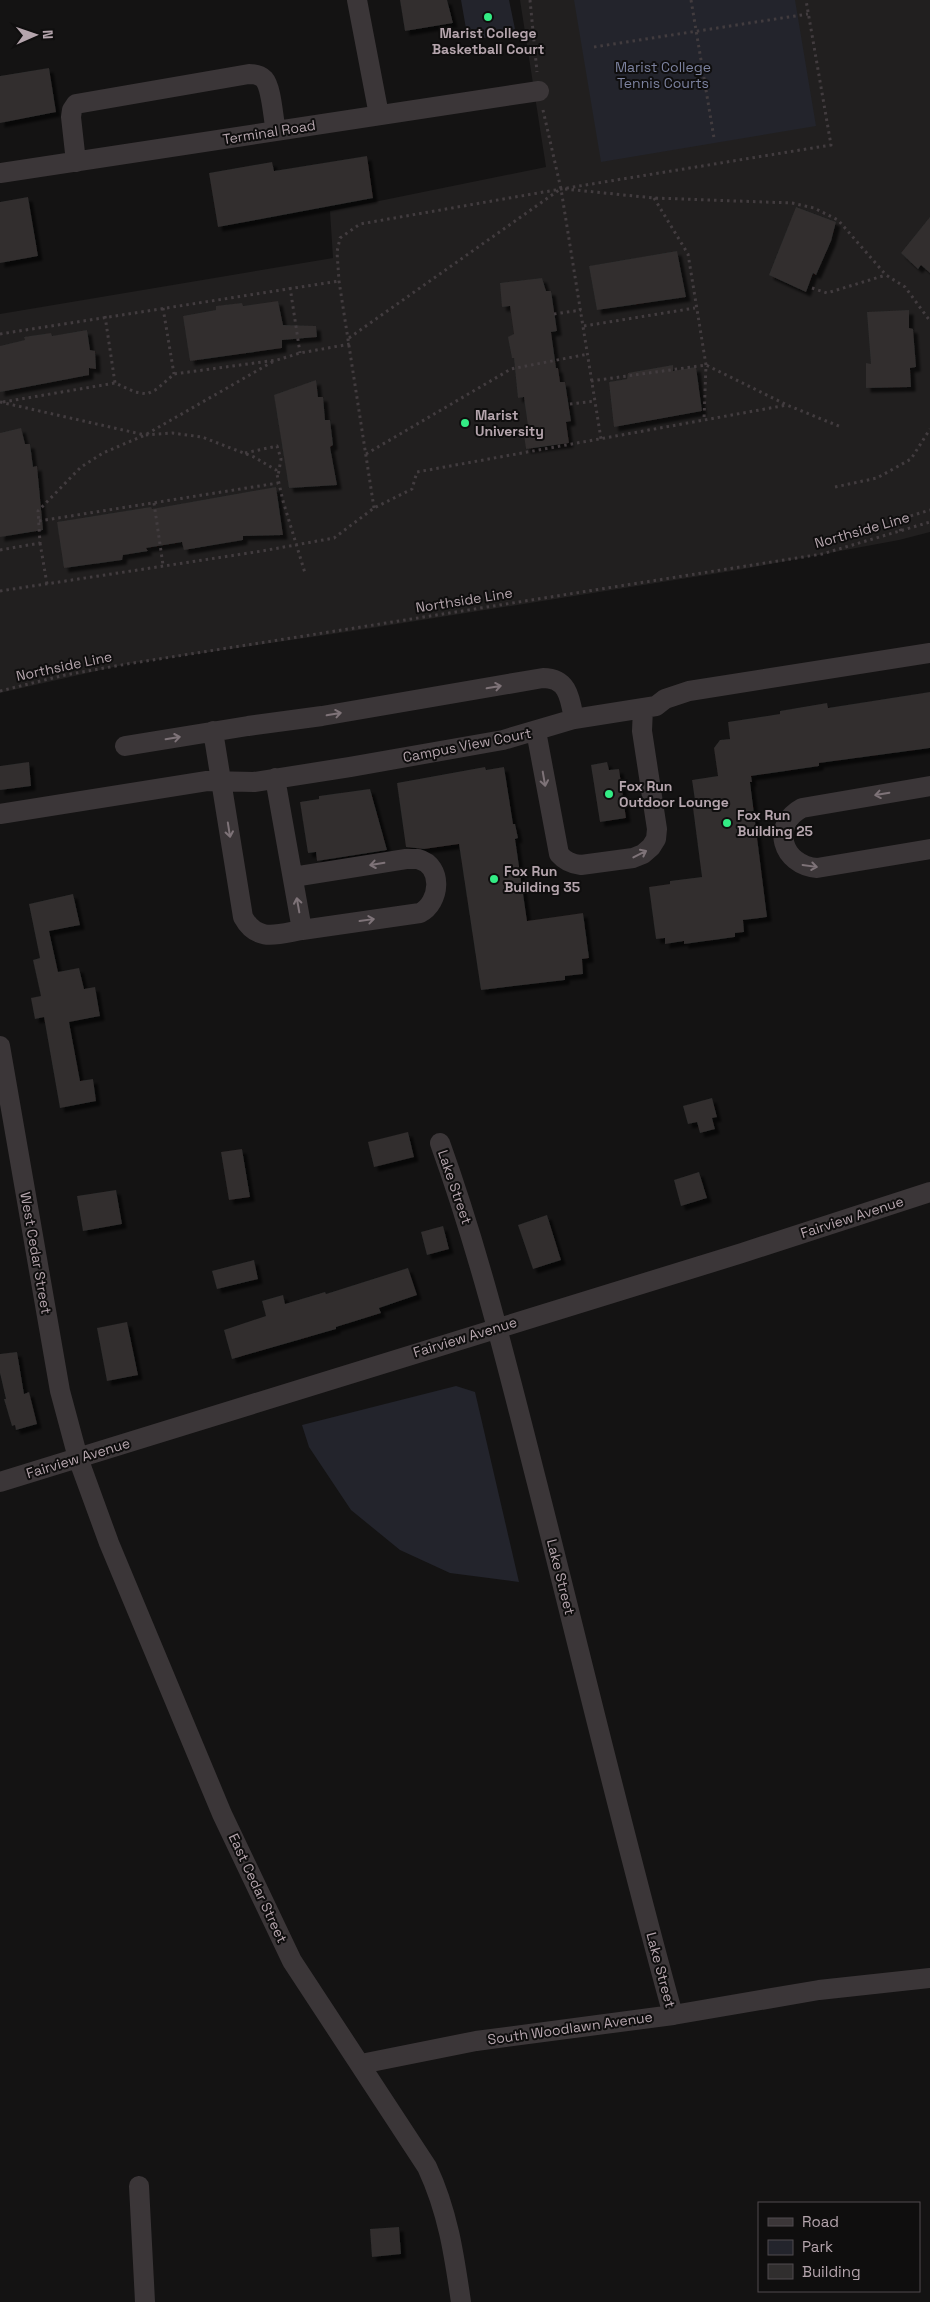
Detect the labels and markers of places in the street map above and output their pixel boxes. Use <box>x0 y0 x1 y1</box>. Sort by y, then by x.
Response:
marker: Marist College Basketball Court <box>482 11 494 23</box>
place label: Marist College Basketball Court <box>432 24 544 58</box>
place label: Marist University <box>475 406 544 440</box>
marker: Marist University <box>459 417 471 429</box>
place label: Fox Run Outdoor Lounge <box>619 777 729 811</box>
marker: Fox Run Outdoor Lounge <box>603 788 615 800</box>
place label: Fox Run Building 25 <box>737 806 813 840</box>
marker: Fox Run Building 25 <box>721 817 733 829</box>
place label: Fox Run Building 35 <box>504 862 580 896</box>
marker: Fox Run Building 35 <box>488 873 500 885</box>

